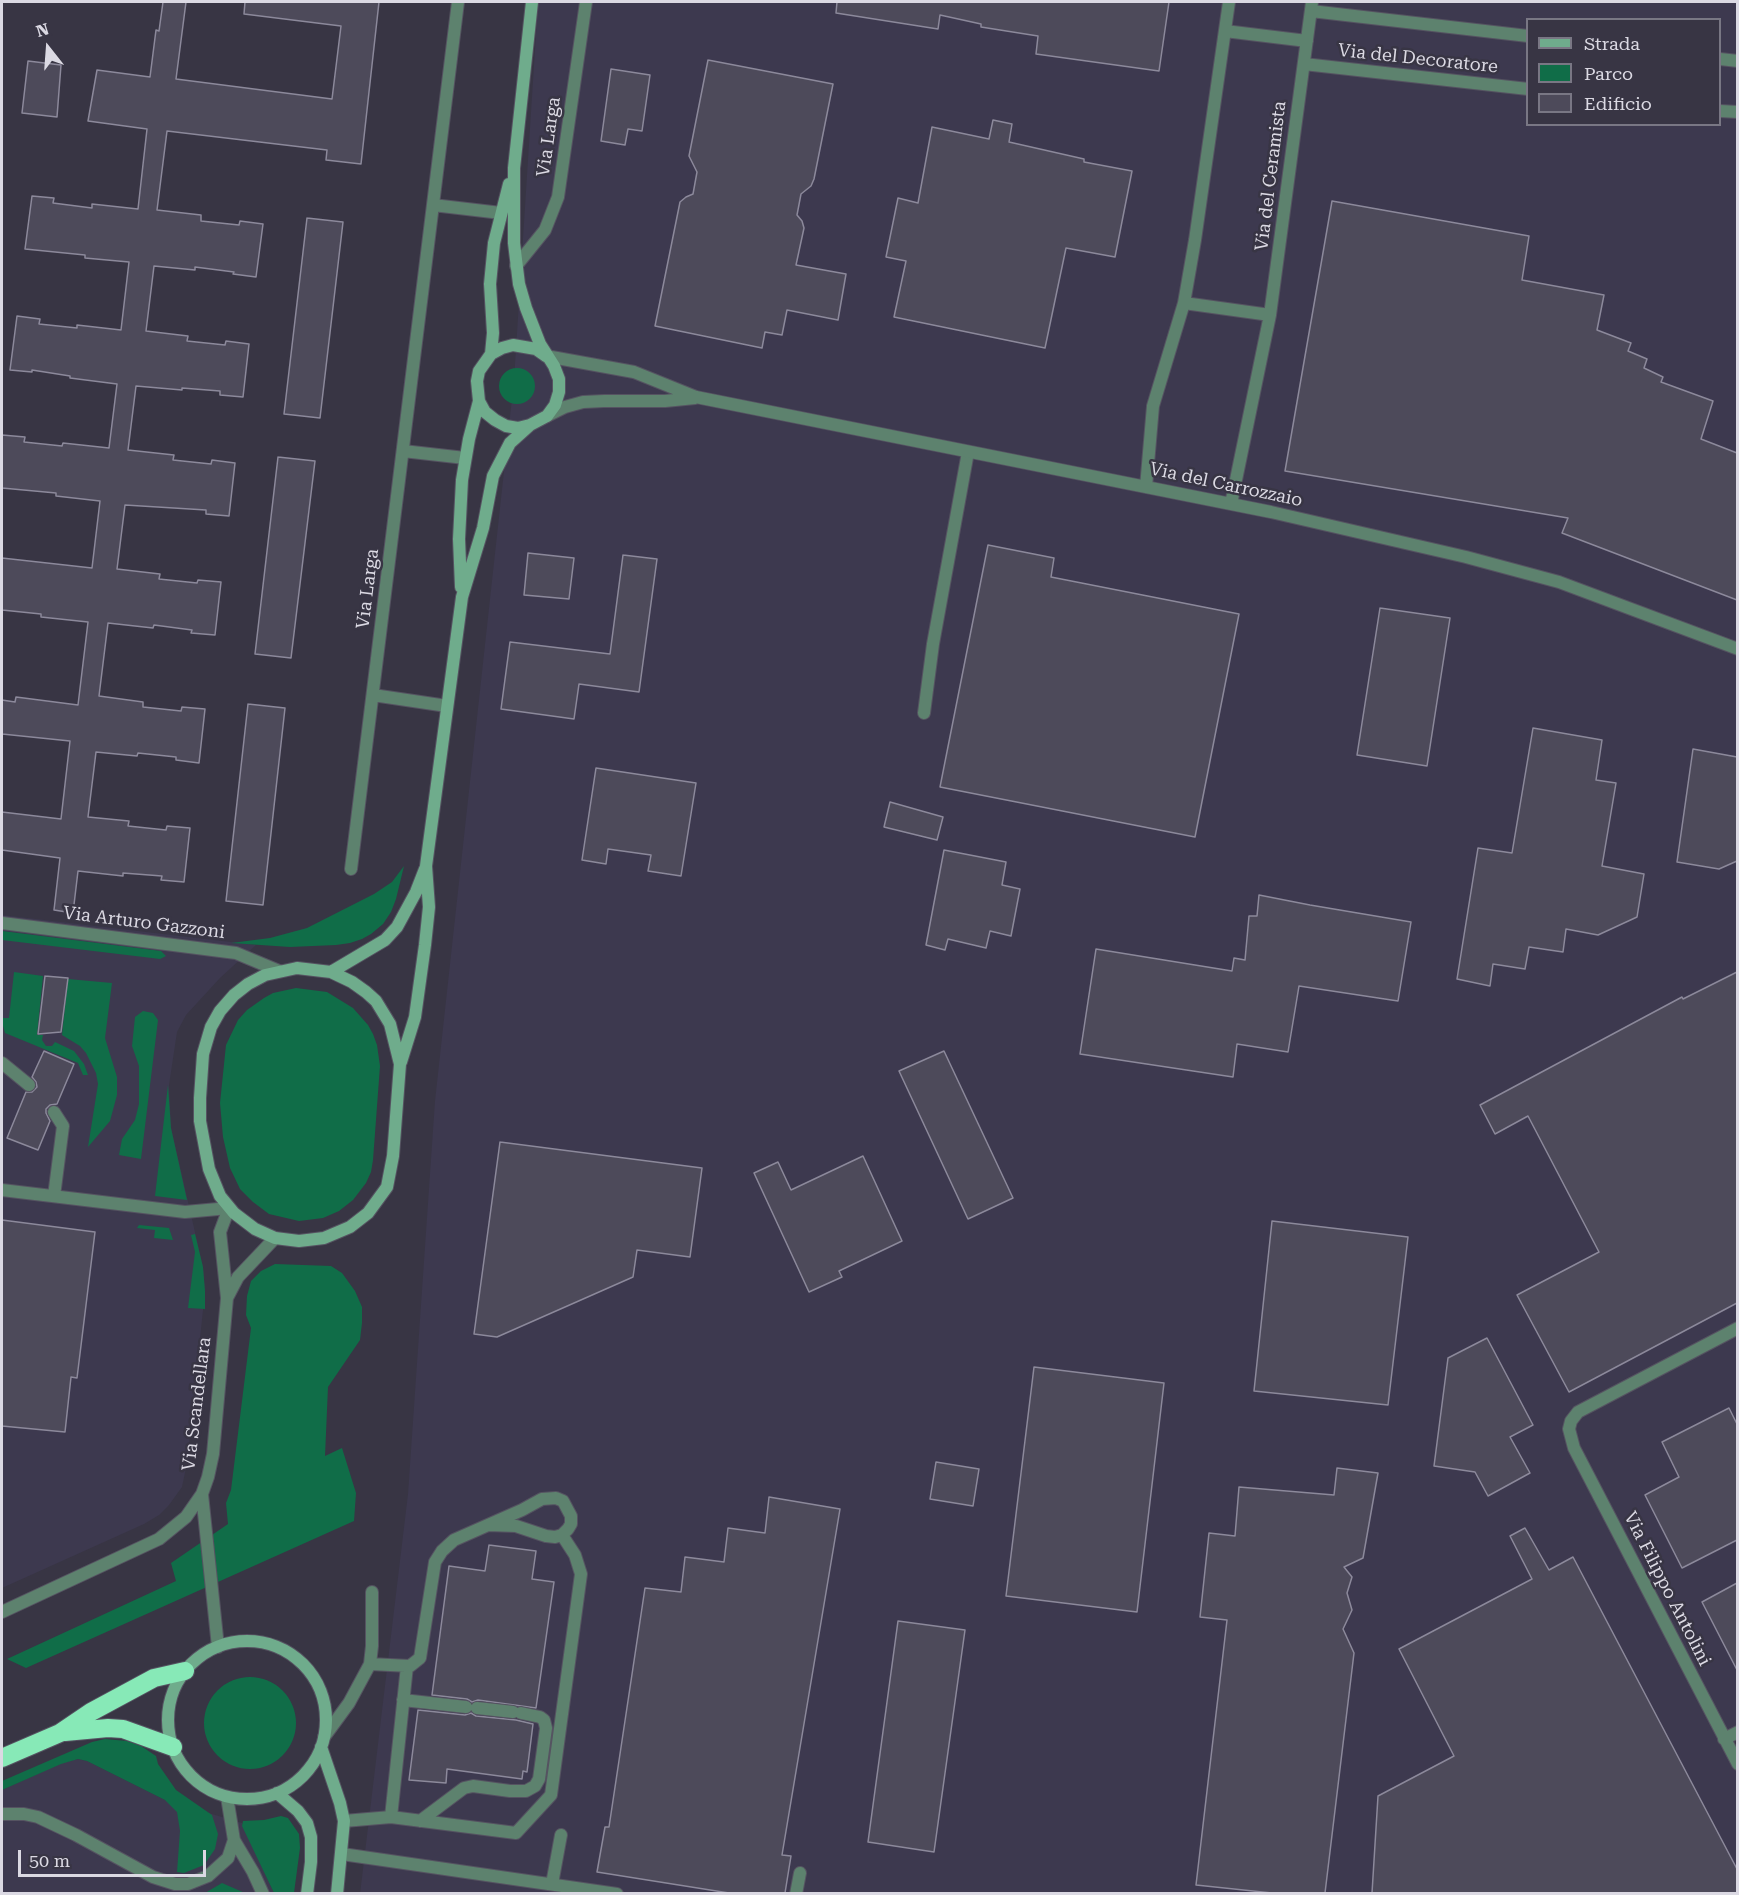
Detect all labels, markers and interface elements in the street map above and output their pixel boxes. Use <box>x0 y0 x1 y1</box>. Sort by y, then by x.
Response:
north arrow <box>18 18 78 78</box>
legend <box>1526 18 1721 126</box>
text: N <box>34 19 51 41</box>
text: Strada <box>1584 33 1640 54</box>
street label: Via del Decoratore <box>1337 40 1499 78</box>
text: Parco <box>1584 63 1633 84</box>
text: Edificio <box>1584 93 1652 114</box>
street label: Via Larga <box>533 96 565 178</box>
street label: Via del Ceramista <box>1251 100 1291 252</box>
street label: Via del Carrozzaio <box>1148 458 1304 512</box>
street label: Via Larga <box>352 548 384 630</box>
street label: Via Arturo Gazzoni <box>62 902 226 944</box>
street label: Via Scandellara <box>178 1336 216 1472</box>
street label: Via Filippo Antolini <box>1619 1508 1715 1670</box>
scale bar <box>21 1838 208 1876</box>
text: 50 m <box>29 1850 70 1871</box>

